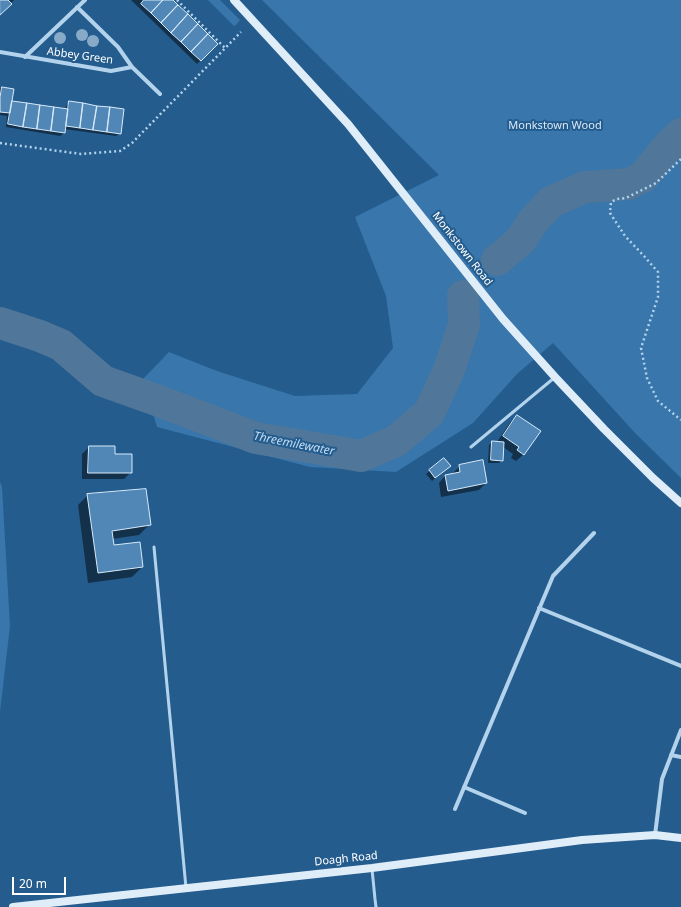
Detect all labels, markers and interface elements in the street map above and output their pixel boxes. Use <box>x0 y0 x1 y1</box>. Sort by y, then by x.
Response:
street label: Abbey Green <box>46 45 114 67</box>
park label: Monkstown Wood <box>508 119 602 133</box>
street label: Monkstown Road <box>429 210 495 288</box>
water label: Threemilewater <box>252 429 336 459</box>
street label: Doagh Road <box>314 849 378 869</box>
scale bar <box>14 869 68 895</box>
text: 20 m <box>19 875 47 892</box>

